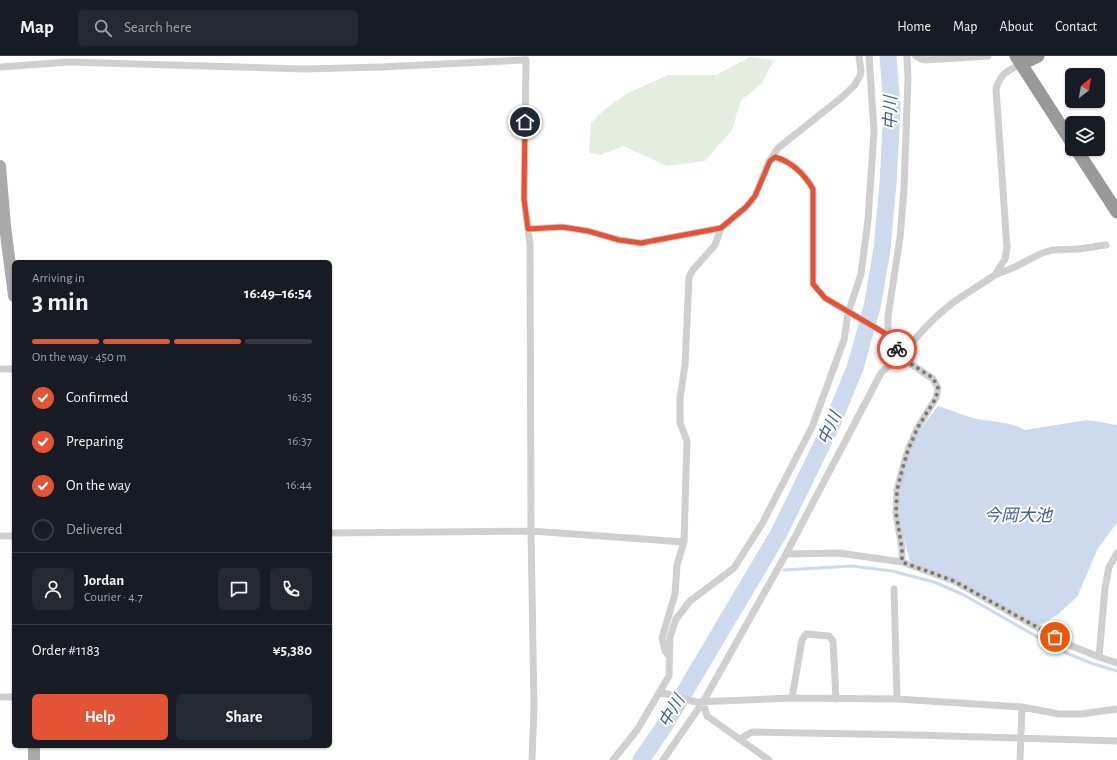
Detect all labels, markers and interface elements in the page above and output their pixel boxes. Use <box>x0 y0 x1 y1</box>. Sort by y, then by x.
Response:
search box <box>78 10 358 46</box>
icon: search <box>92 17 114 39</box>
text: Map <box>20 18 54 37</box>
text: Search here <box>124 20 192 35</box>
text: Home <box>897 20 931 34</box>
text: Map <box>953 20 977 34</box>
text: About <box>999 20 1033 34</box>
text: Contact <box>1055 20 1097 34</box>
north arrow <box>1065 68 1105 108</box>
map controls <box>1065 68 1105 156</box>
water label: 中川 <box>881 94 899 130</box>
pin <box>508 105 542 139</box>
icon: home <box>514 111 536 133</box>
button: layers <box>1065 116 1105 156</box>
text: Arriving in <box>32 272 85 285</box>
text: 16:49–16:54 <box>244 286 312 301</box>
text: 3 min <box>32 289 89 315</box>
courier <box>877 329 917 369</box>
icon: bike <box>886 338 908 360</box>
text: On the way · 450 m <box>32 351 126 364</box>
icon: check <box>32 387 54 409</box>
text: Confirmed <box>66 390 128 405</box>
text: 16:35 <box>288 391 312 404</box>
water label: 中川 <box>814 407 845 447</box>
icon: check <box>32 431 54 453</box>
text: Preparing <box>66 434 123 449</box>
text: 16:37 <box>288 435 312 448</box>
icon: check <box>32 475 54 497</box>
text: On the way <box>66 478 131 493</box>
text: 16:44 <box>286 479 312 492</box>
water label: 今岡大池 <box>984 506 1054 524</box>
text: Delivered <box>66 522 123 537</box>
button: person <box>32 568 74 610</box>
button: chat <box>218 568 260 610</box>
button: phone <box>270 568 312 610</box>
text: Jordan <box>84 573 124 588</box>
text: Courier · 4.7 <box>84 591 143 604</box>
pin <box>1038 620 1072 654</box>
icon: bag <box>1044 626 1066 648</box>
text: Order #1183 <box>32 643 100 658</box>
text: ¥5,380 <box>273 643 312 658</box>
water label: 中川 <box>655 690 689 730</box>
button: Help <box>32 694 168 740</box>
button: Share <box>176 694 312 740</box>

